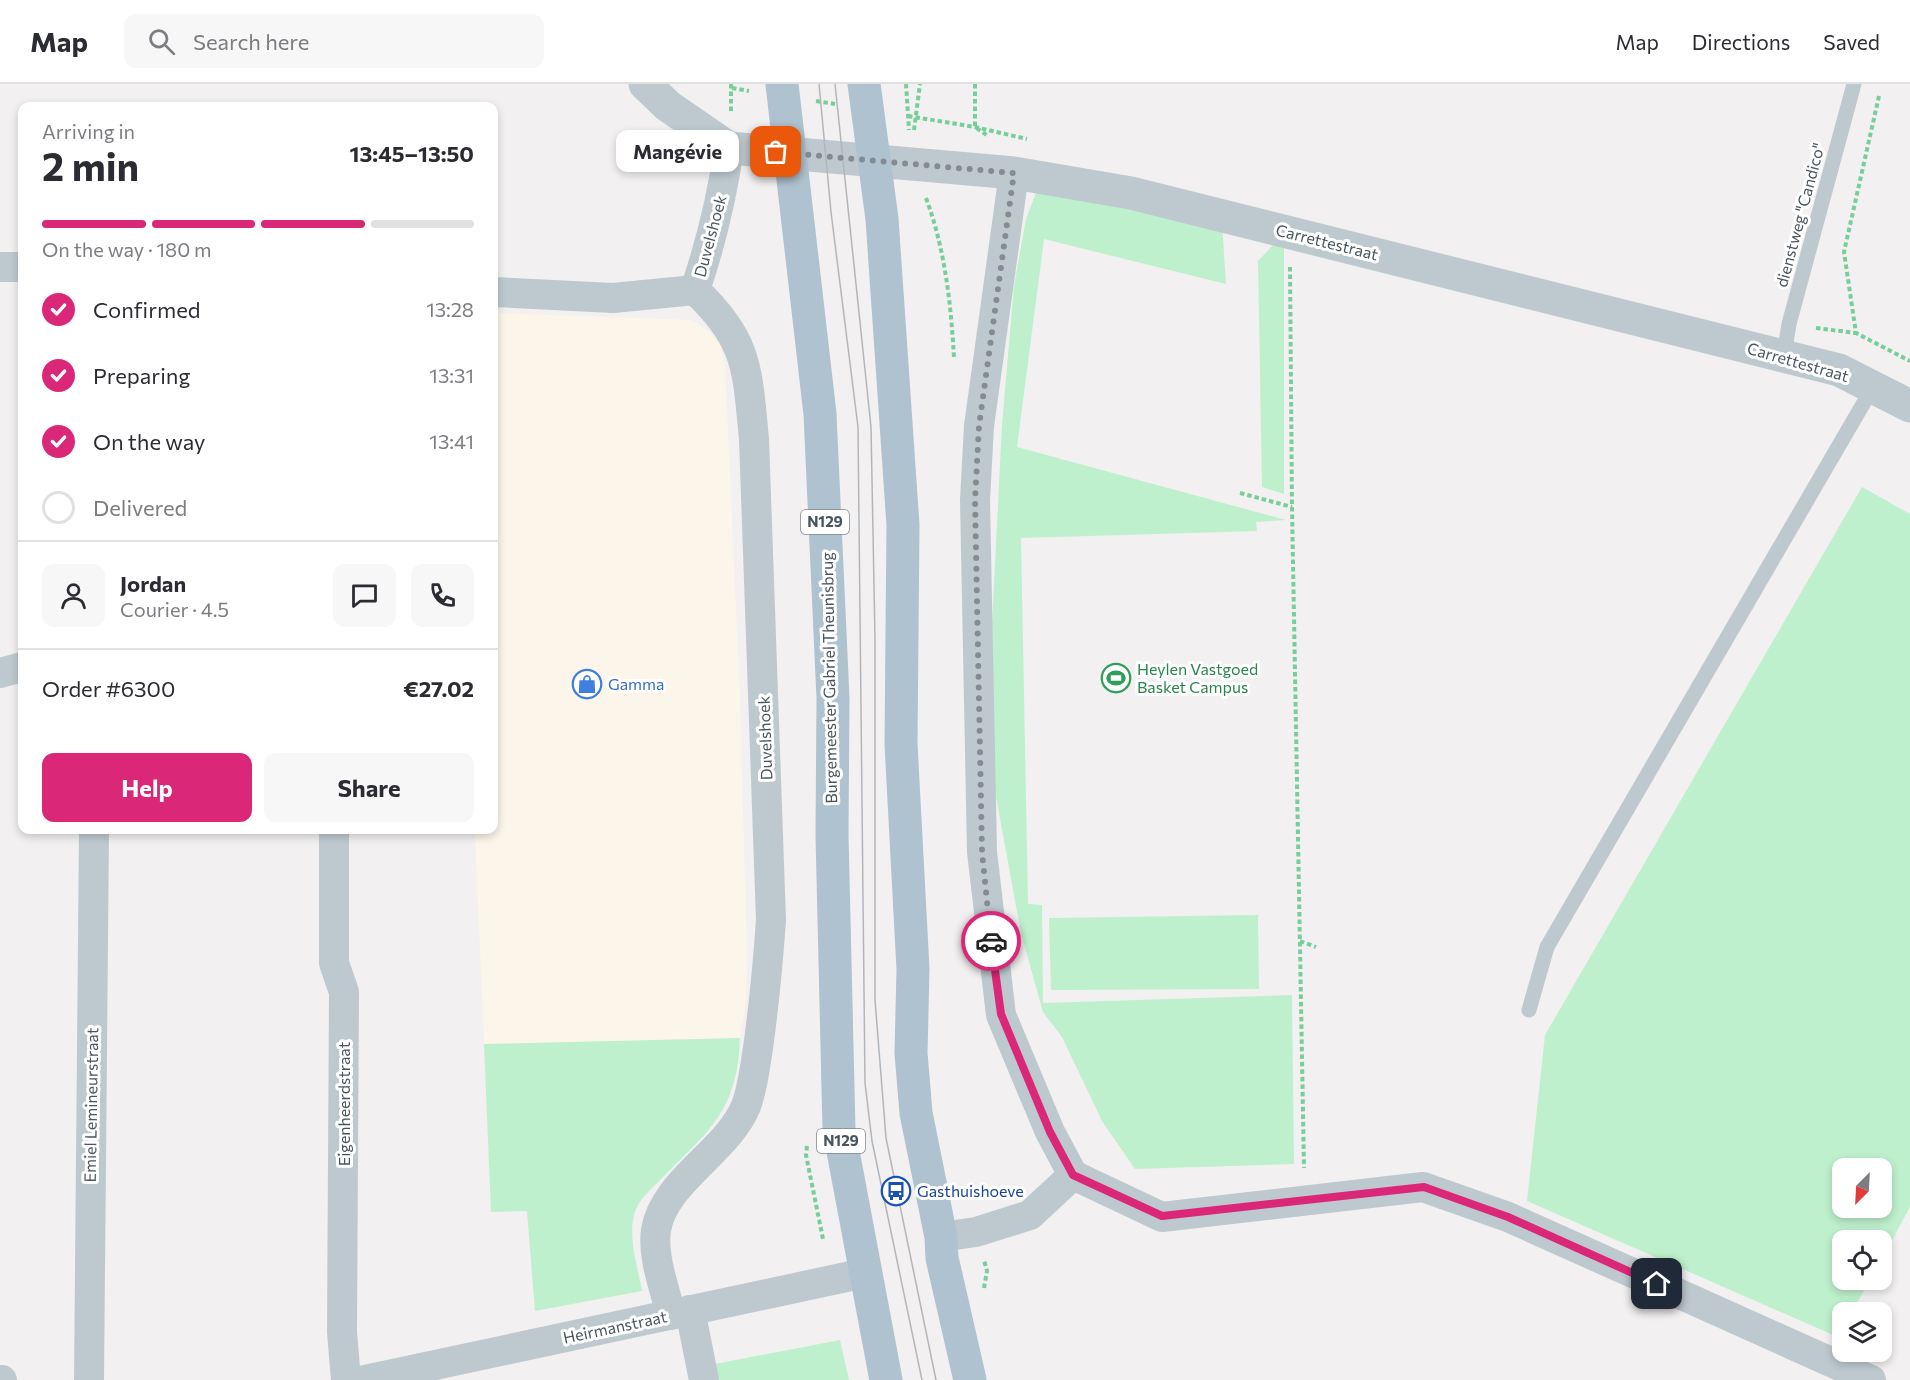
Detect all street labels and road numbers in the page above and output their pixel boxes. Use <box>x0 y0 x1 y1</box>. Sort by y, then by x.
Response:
street label: dienstweg "Candico" <box>1771 141 1828 289</box>
street label: Duvelshoek <box>689 192 730 279</box>
street label: Carrettestraat <box>1274 220 1381 264</box>
street label: Carrettestraat <box>1745 338 1852 385</box>
road number: N129 <box>801 510 849 534</box>
street label: Burgemeester Gabriel Theunisbrug <box>817 552 840 804</box>
street label: Duvelshoek <box>754 695 775 780</box>
street label: Emiel Lemineurstraat <box>80 1027 101 1183</box>
street label: Eigenheerdstraat <box>334 1041 353 1166</box>
road number: N129 <box>817 1129 865 1153</box>
street label: Heirmanstraat <box>561 1306 669 1347</box>

